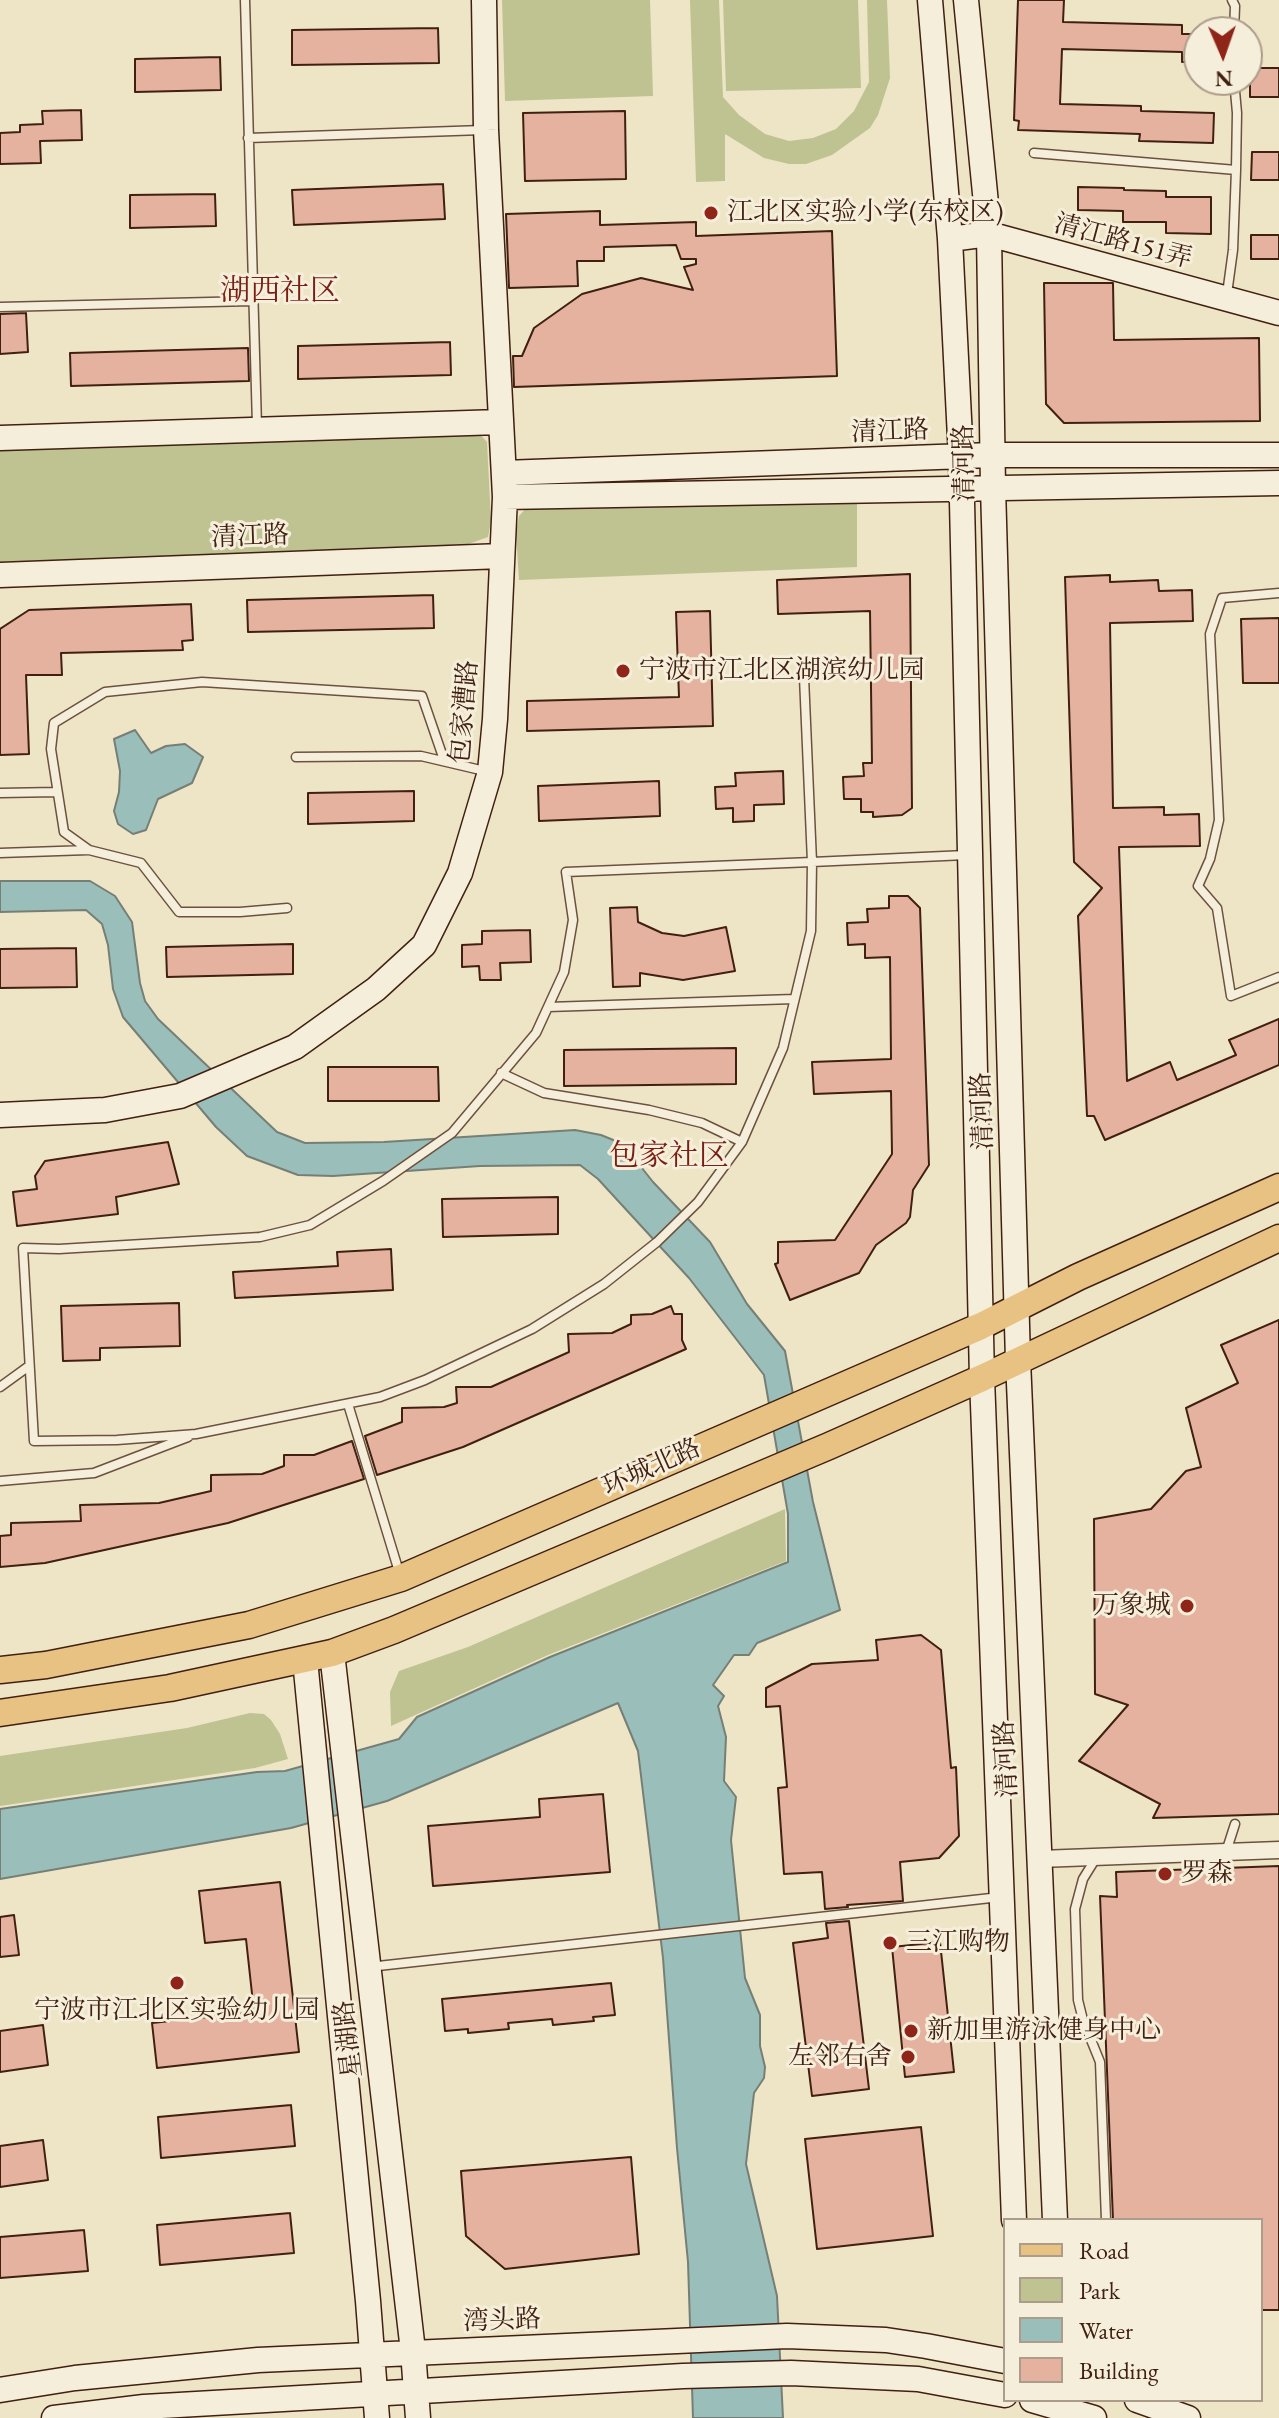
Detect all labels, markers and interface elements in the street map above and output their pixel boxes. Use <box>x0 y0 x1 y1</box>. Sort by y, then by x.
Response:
north arrow <box>1183 16 1263 96</box>
text: N <box>1214 64 1233 93</box>
place label: 江北区实验小学(东校区) <box>727 197 1003 229</box>
marker: 江北区实验小学(东校区) <box>702 204 720 222</box>
street label: 清江路151弄 <box>1051 209 1195 275</box>
district label: 湖西社区 <box>220 274 340 310</box>
street label: 清江路 <box>850 415 930 449</box>
street label: 清河路 <box>949 424 981 502</box>
street label: 清江路 <box>210 520 290 554</box>
place label: 宁波市江北区湖滨幼儿园 <box>639 655 925 687</box>
street label: 包家漕路 <box>445 659 485 765</box>
marker: 宁波市江北区湖滨幼儿园 <box>614 662 632 680</box>
street label: 清河路 <box>966 1071 1000 1151</box>
district label: 包家社区 <box>609 1139 729 1175</box>
street label: 环城北路 <box>598 1433 706 1503</box>
place label: 万象城 <box>1093 1590 1171 1622</box>
marker: 万象城 <box>1178 1597 1196 1615</box>
street label: 清河路 <box>989 1719 1025 1799</box>
place label: 罗森 <box>1181 1858 1233 1890</box>
marker: 罗森 <box>1156 1865 1174 1883</box>
place label: 三江购物 <box>906 1927 1010 1959</box>
marker: 三江购物 <box>881 1934 899 1952</box>
marker: 宁波市江北区实验幼儿园 <box>168 1974 186 1992</box>
place label: 宁波市江北区实验幼儿园 <box>34 1995 320 2027</box>
street label: 星湖路 <box>329 1998 369 2080</box>
place label: 新加里游泳健身中心 <box>927 2015 1161 2047</box>
marker: 新加里游泳健身中心 <box>902 2022 920 2040</box>
place label: 左邻右舍 <box>788 2041 892 2073</box>
marker: 左邻右舍 <box>899 2048 917 2066</box>
legend <box>1003 2218 1263 2402</box>
text: Road <box>1079 2235 1129 2266</box>
text: Park <box>1079 2275 1120 2306</box>
street label: 湾头路 <box>462 2304 542 2338</box>
text: Water <box>1079 2315 1133 2346</box>
text: Building <box>1079 2355 1159 2386</box>

